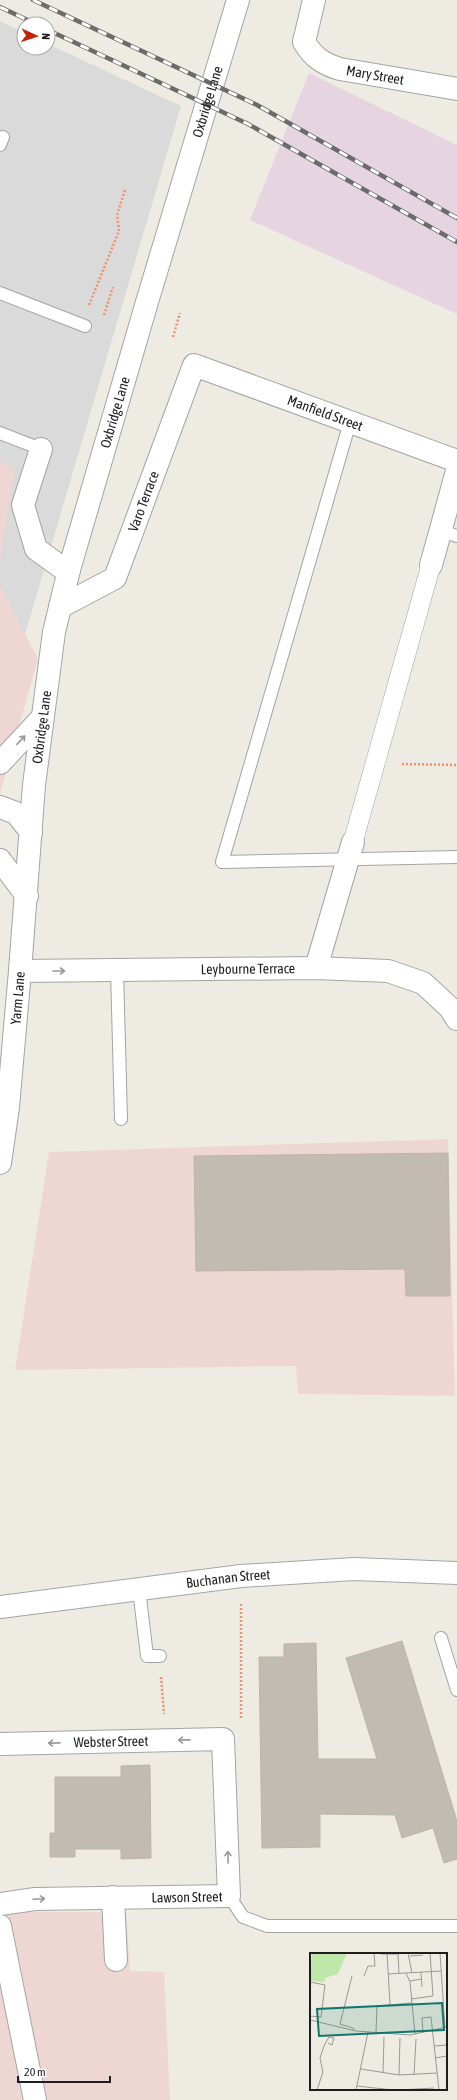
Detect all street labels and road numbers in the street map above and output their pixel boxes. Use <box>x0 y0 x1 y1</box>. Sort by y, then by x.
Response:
street label: Mary Street <box>345 62 405 88</box>
street label: Oxbridge Lane <box>189 64 226 139</box>
street label: Oxbridge Lane <box>97 375 133 450</box>
street label: Manfield Street <box>285 392 365 434</box>
street label: Varo Terrace <box>125 469 162 534</box>
street label: Oxbridge Lane <box>29 690 54 765</box>
street label: Leybourne Terrace <box>201 960 295 977</box>
street label: Yarm Lane <box>7 971 28 1025</box>
street label: Buchanan Street <box>185 1566 271 1591</box>
street label: Webster Street <box>73 1733 149 1750</box>
street label: Lawson Street <box>151 1888 223 1906</box>

